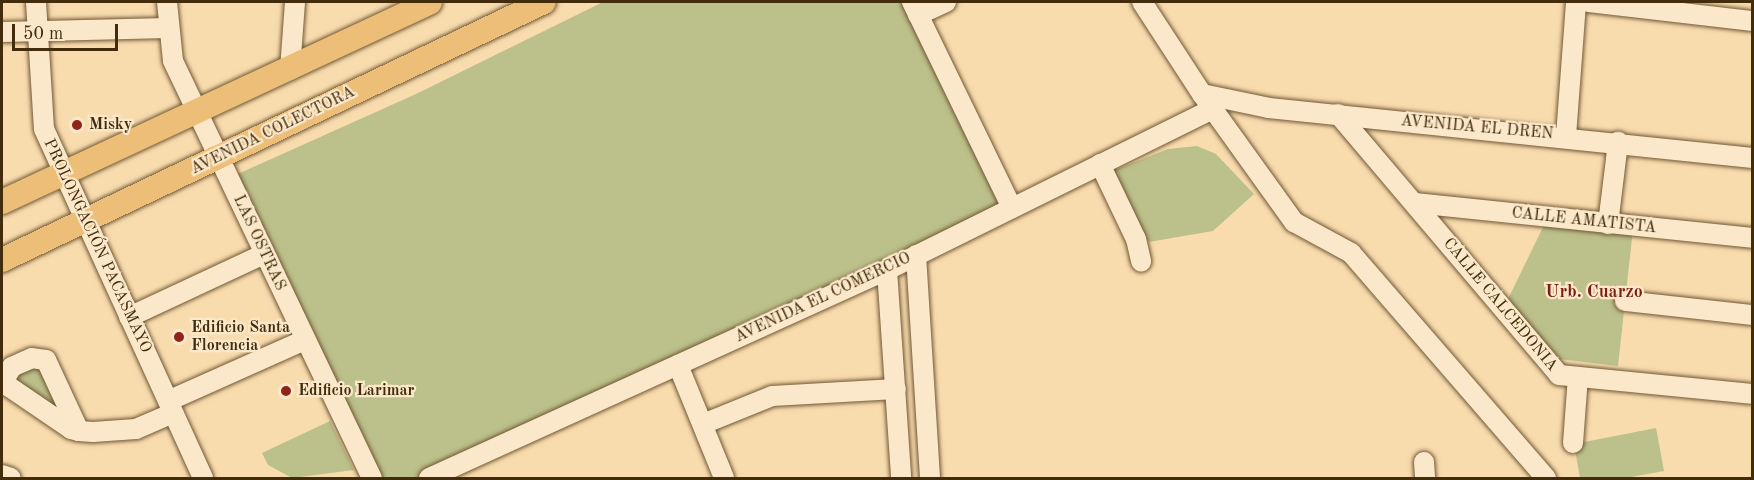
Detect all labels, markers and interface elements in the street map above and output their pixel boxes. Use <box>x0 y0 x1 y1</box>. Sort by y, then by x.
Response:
scale bar <box>15 12 122 50</box>
text: 50 m <box>23 25 63 43</box>
street label: AVENIDA COLECTORA <box>188 83 358 179</box>
street label: AVENIDA EL DREN <box>1400 112 1554 144</box>
place label: Misky <box>89 115 132 135</box>
marker: Misky <box>70 118 84 132</box>
street label: PROLONGACIÓN PACASMAYO <box>39 136 155 356</box>
street label: LAS OSTRAS <box>228 192 290 294</box>
street label: CALLE AMATISTA <box>1511 204 1657 238</box>
street label: CALLE CALCEDONIA <box>1439 234 1561 376</box>
street label: AVENIDA EL COMERCIO <box>732 249 914 347</box>
district label: Urb. Cuarzo <box>1545 281 1643 303</box>
place label: Edificio Santa Florencia <box>191 318 290 356</box>
marker: Edificio Santa Florencia <box>172 330 186 344</box>
place label: Edificio Larimar <box>298 381 415 401</box>
marker: Edificio Larimar <box>279 384 293 398</box>

